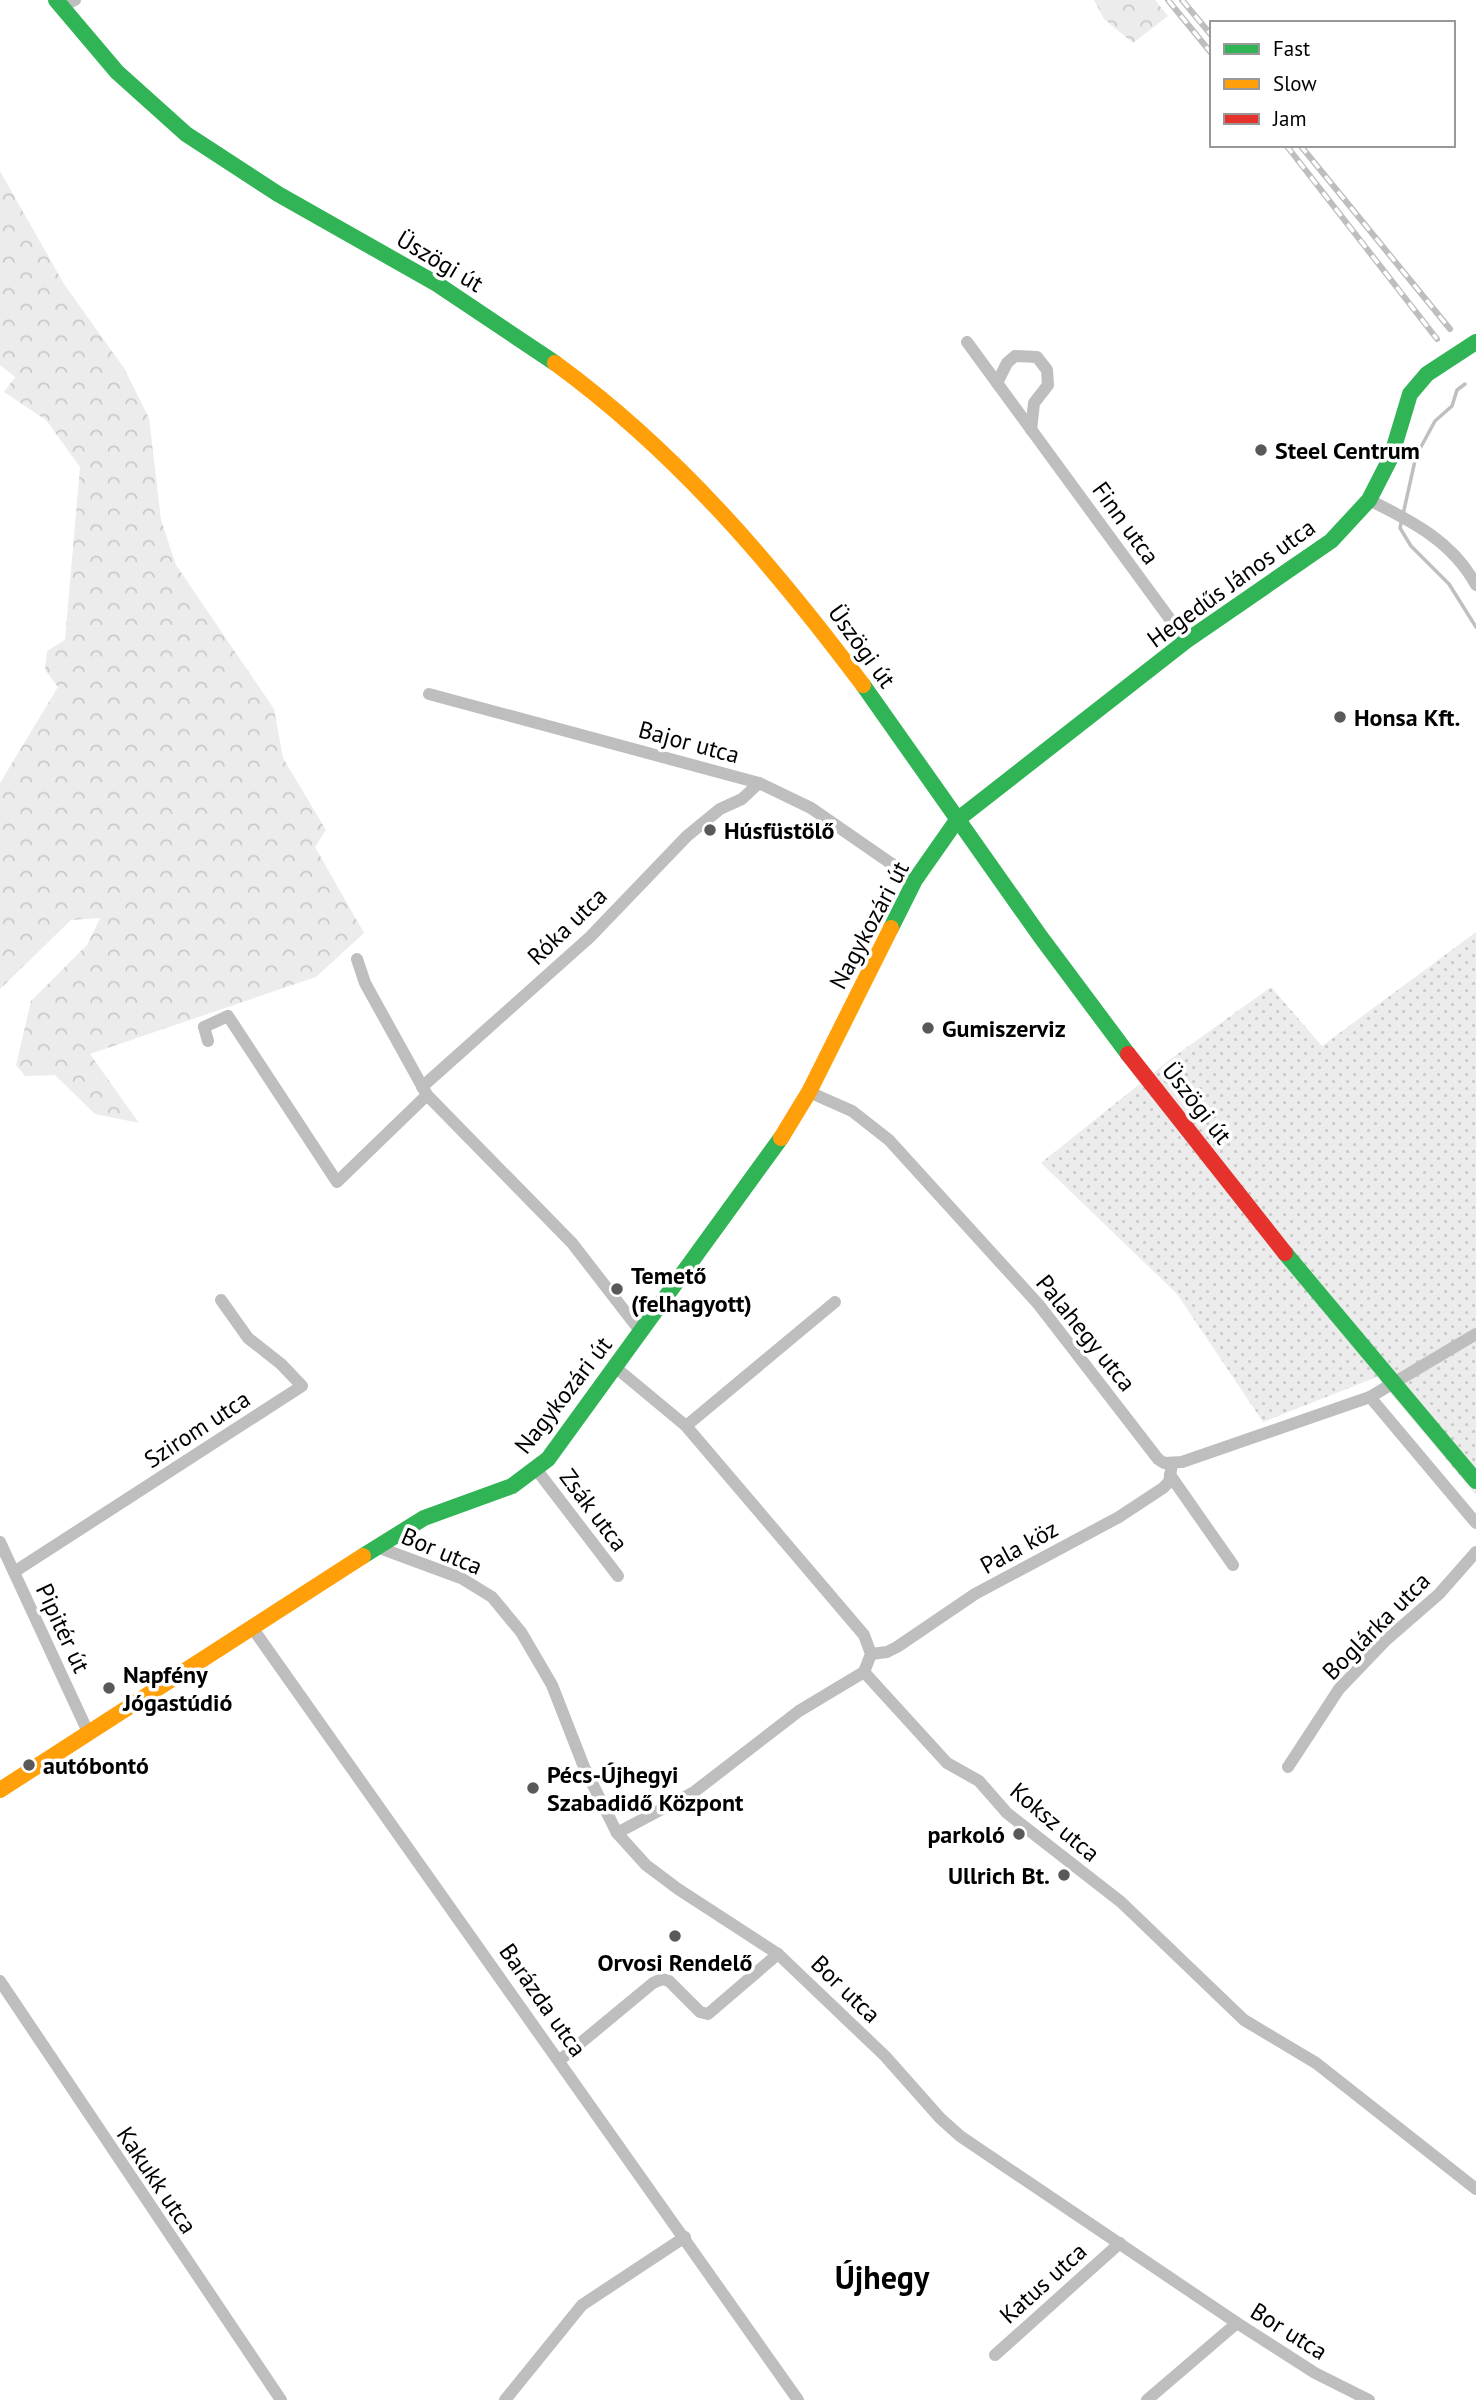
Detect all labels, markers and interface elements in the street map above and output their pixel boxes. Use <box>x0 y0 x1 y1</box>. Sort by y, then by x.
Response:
legend <box>1210 21 1455 147</box>
text: Fast <box>1273 35 1310 62</box>
text: Slow <box>1273 70 1317 97</box>
text: Jam <box>1272 105 1307 132</box>
street label: Üszögi út <box>391 223 489 299</box>
place label: Steel Centrum <box>1275 435 1420 466</box>
marker: Steel Centrum <box>1253 442 1269 458</box>
street label: Finn utca <box>1086 475 1166 571</box>
street label: Hegedűs János utca <box>1141 512 1321 654</box>
street label: Üszögi út <box>821 598 903 694</box>
place label: Honsa Kft. <box>1354 702 1460 733</box>
marker: Honsa Kft. <box>1332 709 1348 725</box>
street label: Bajor utca <box>635 714 743 770</box>
place label: Húsfüstölő <box>724 815 835 846</box>
marker: Húsfüstölő <box>702 822 718 838</box>
street label: Nagykozári út <box>822 856 916 994</box>
street label: Róka utca <box>521 880 613 972</box>
place label: Gumiszerviz <box>942 1013 1066 1044</box>
marker: Gumiszerviz <box>920 1020 936 1036</box>
street label: Üszögi út <box>1155 1056 1239 1150</box>
place label: Temető (felhagyott) <box>631 1260 752 1319</box>
street label: Palahegy utca <box>1029 1268 1143 1398</box>
marker: Temető (felhagyott) <box>609 1281 625 1297</box>
street label: Nagykozári út <box>508 1330 618 1460</box>
street label: Szirom utca <box>138 1383 256 1475</box>
street label: Zsák utca <box>553 1463 635 1557</box>
street label: Pala köz <box>975 1513 1063 1581</box>
street label: Bor utca <box>397 1520 487 1582</box>
street label: Boglárka utca <box>1315 1565 1437 1687</box>
street label: Pipitér út <box>29 1578 97 1678</box>
place label: Napfény Jógastúdió <box>122 1659 232 1718</box>
marker: Napfény Jógastúdió <box>101 1680 117 1696</box>
place label: autóbontó <box>43 1750 149 1781</box>
marker: autóbontó <box>21 1757 37 1773</box>
place label: Pécs-Újhegyi Szabadidő Központ <box>547 1759 744 1818</box>
street label: Koksz utca <box>1004 1775 1106 1869</box>
marker: Pécs-Újhegyi Szabadidő Központ <box>525 1780 541 1796</box>
place label: parkoló <box>927 1819 1005 1850</box>
marker: parkoló <box>1011 1826 1027 1842</box>
place label: Ullrich Bt. <box>948 1860 1050 1891</box>
marker: Ullrich Bt. <box>1056 1867 1072 1883</box>
marker: Orvosi Rendelő <box>667 1928 683 1944</box>
street label: Barázda utca <box>493 1937 593 2063</box>
place label: Orvosi Rendelő <box>598 1947 753 1978</box>
street label: Bor utca <box>805 1948 887 2030</box>
street label: Kakukk utca <box>110 2121 204 2239</box>
street label: Katus utca <box>993 2236 1093 2330</box>
district label: Újhegy <box>835 2256 930 2298</box>
street label: Bor utca <box>1245 2295 1333 2367</box>

